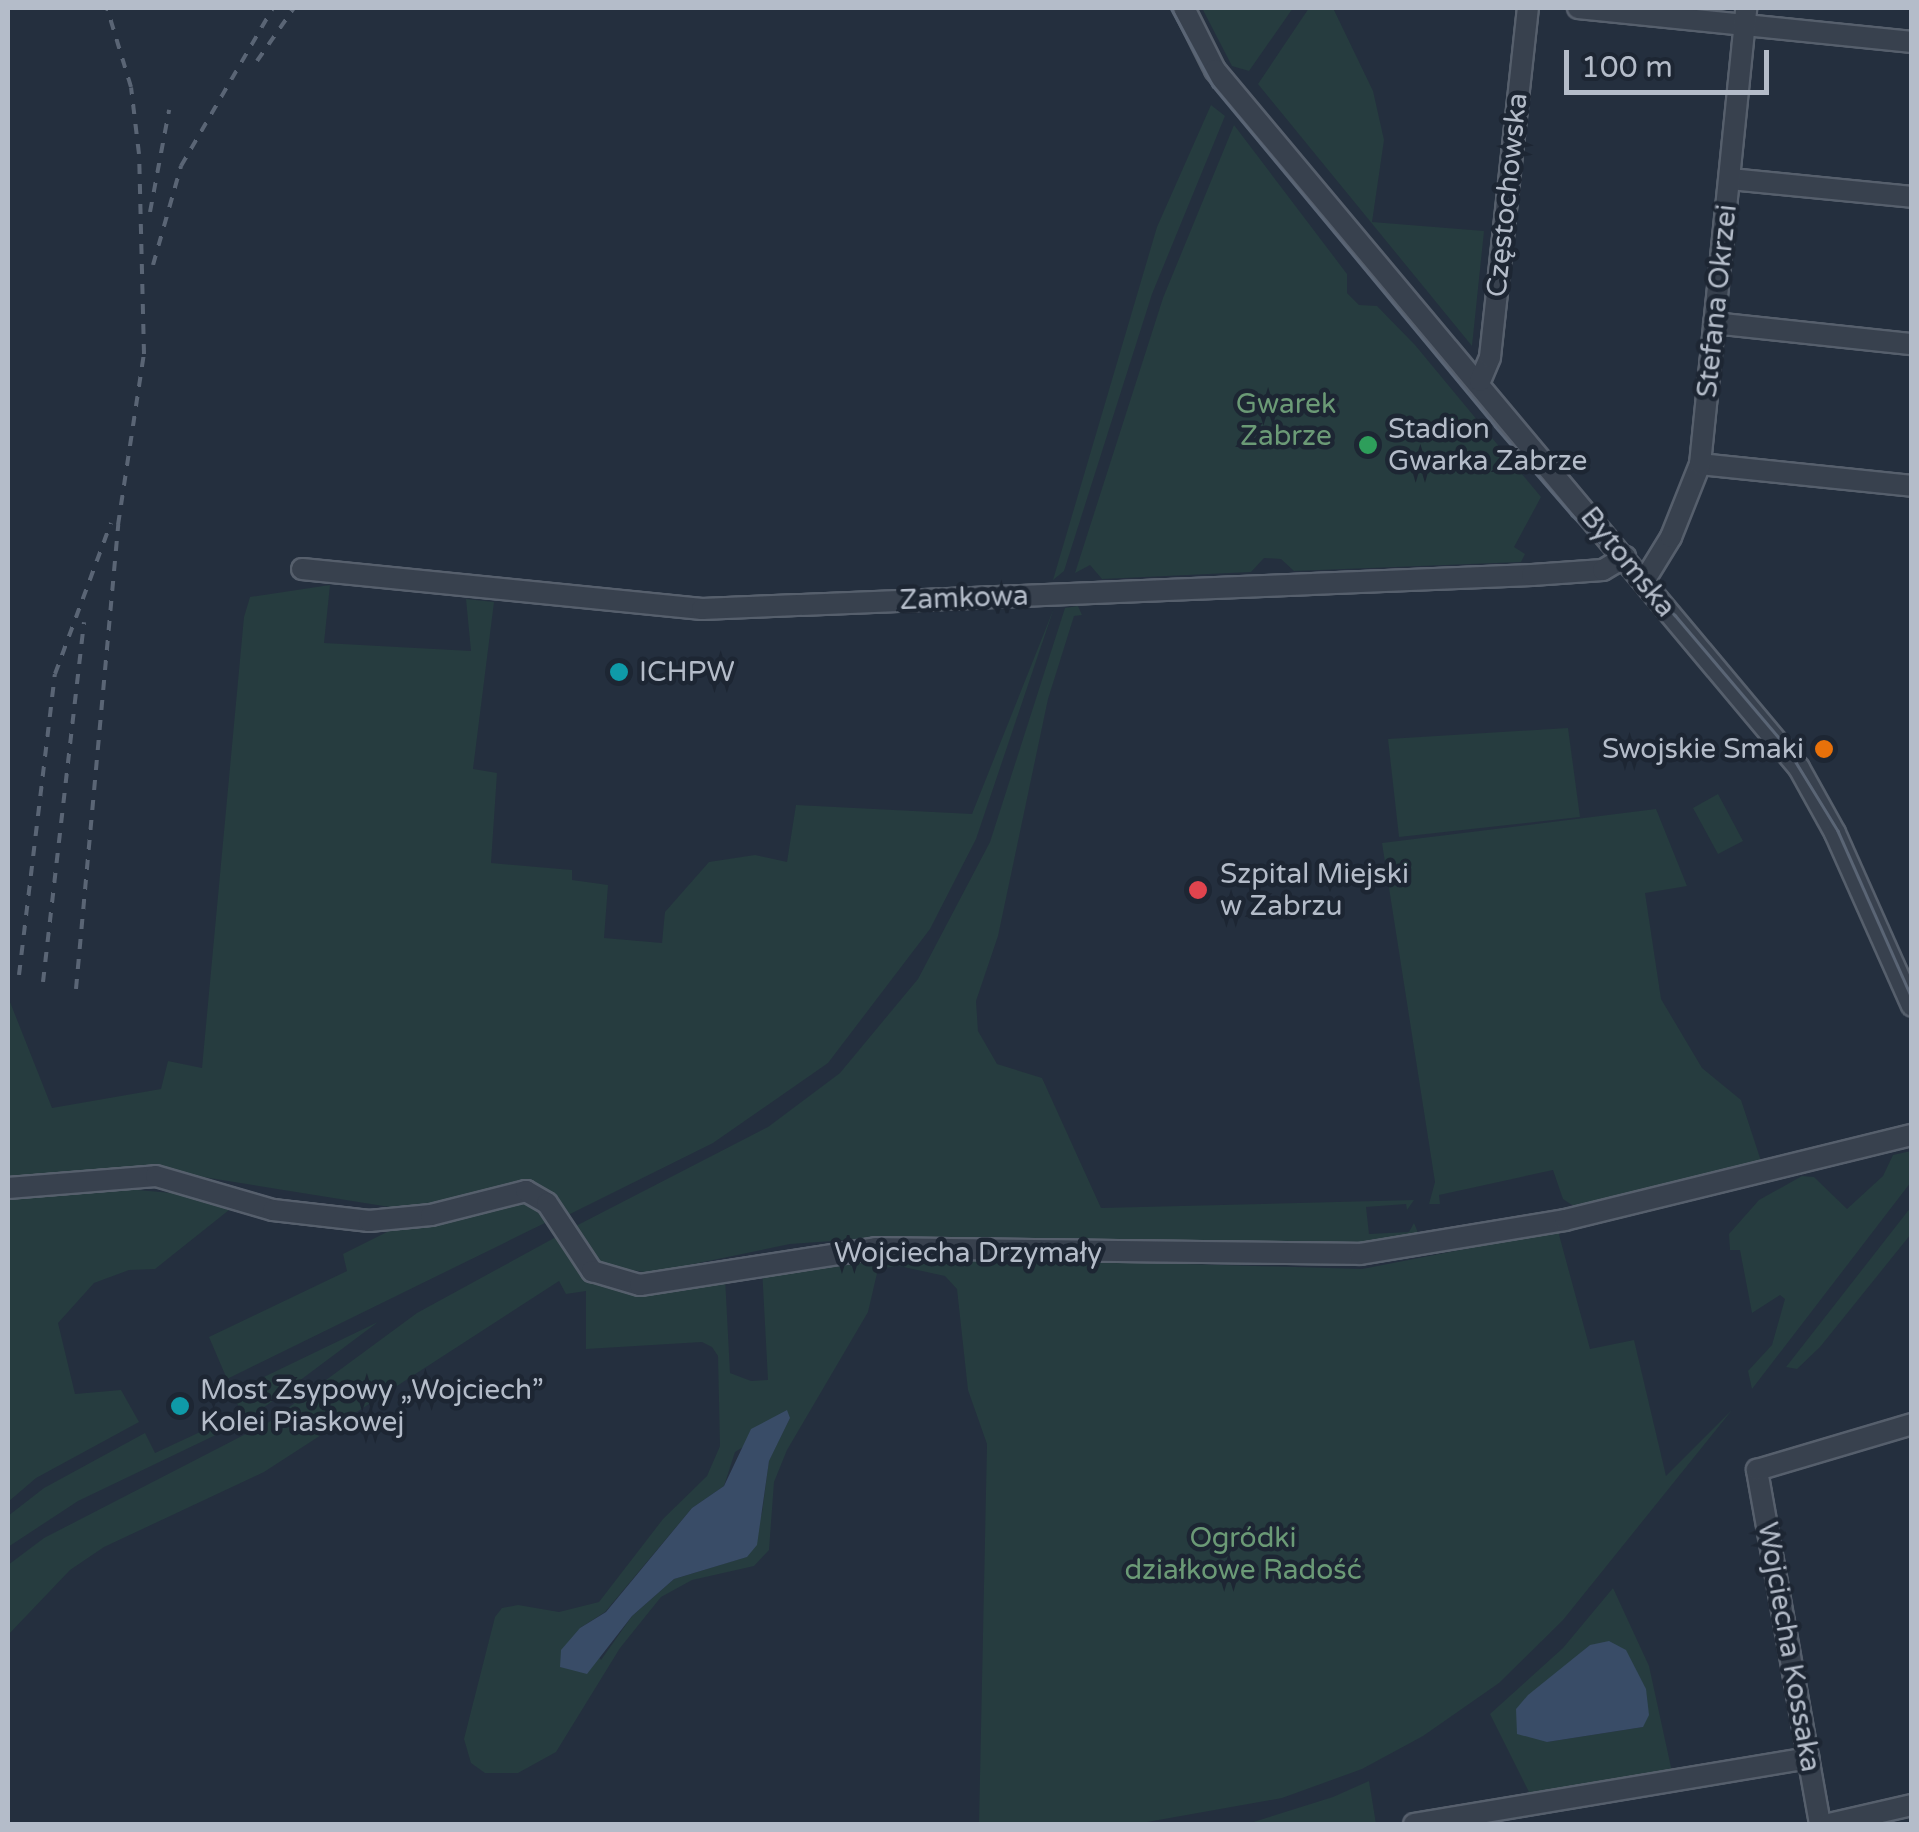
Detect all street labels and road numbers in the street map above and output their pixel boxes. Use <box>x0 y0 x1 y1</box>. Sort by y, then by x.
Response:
street label: Częstochowska <box>1480 91 1534 299</box>
street label: Stefana Okrzei <box>1690 203 1744 399</box>
street label: Bytomska <box>1573 500 1683 624</box>
street label: Zamkowa <box>899 579 1029 617</box>
street label: Wojciecha Drzymały <box>834 1236 1102 1270</box>
street label: Wojciecha Kossaka <box>1750 1519 1828 1775</box>

